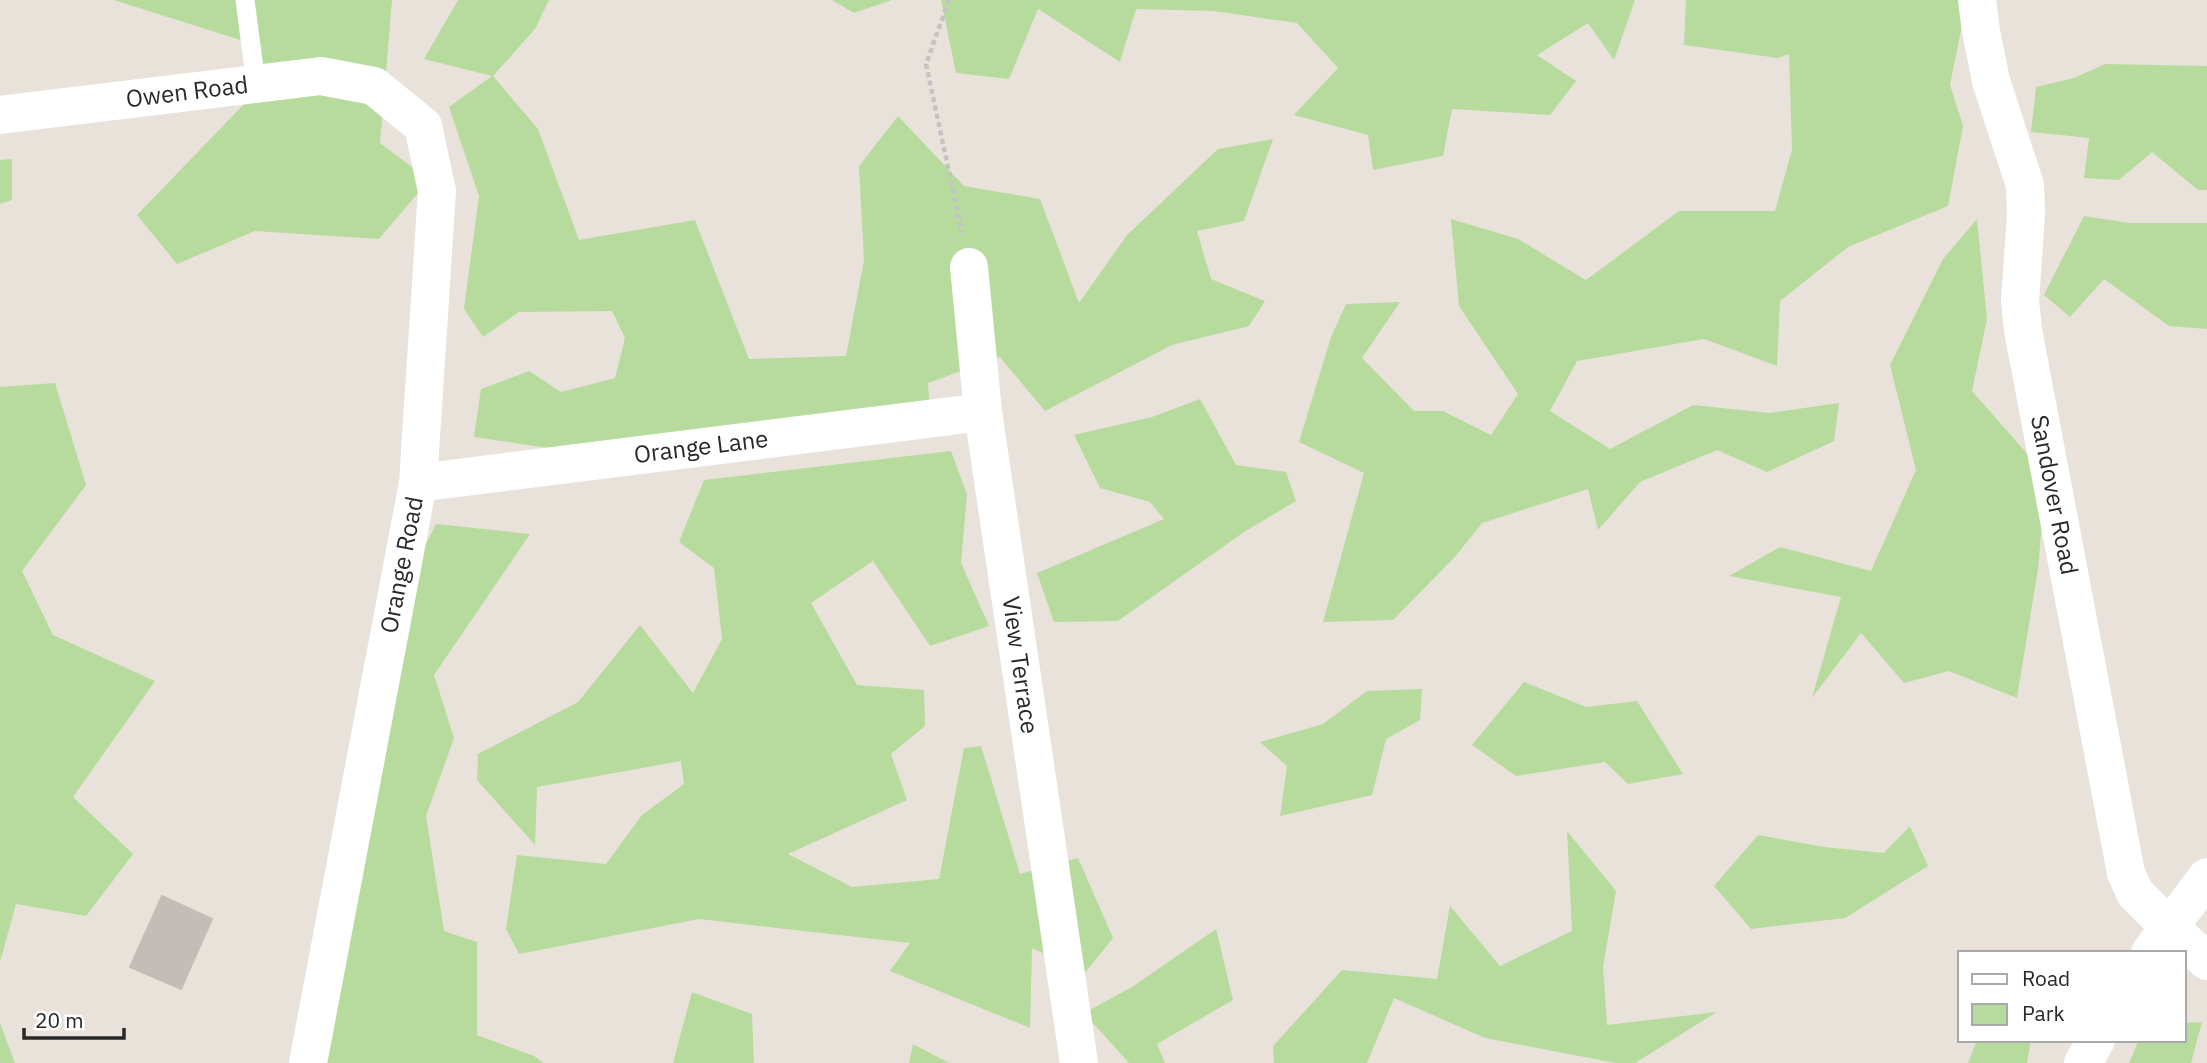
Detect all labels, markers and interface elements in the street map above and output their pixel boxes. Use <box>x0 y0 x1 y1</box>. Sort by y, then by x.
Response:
street label: Owen Road <box>124 68 250 114</box>
street label: Sandover Road <box>2024 412 2086 577</box>
street label: Orange Lane <box>632 422 770 470</box>
street label: Orange Road <box>372 494 430 636</box>
street label: View Terrace <box>996 594 1046 736</box>
legend <box>1958 951 2186 1042</box>
text: Road <box>2022 964 2070 992</box>
scale bar <box>24 996 124 1040</box>
text: Park <box>2022 999 2065 1027</box>
text: 20 m <box>35 1006 84 1034</box>

